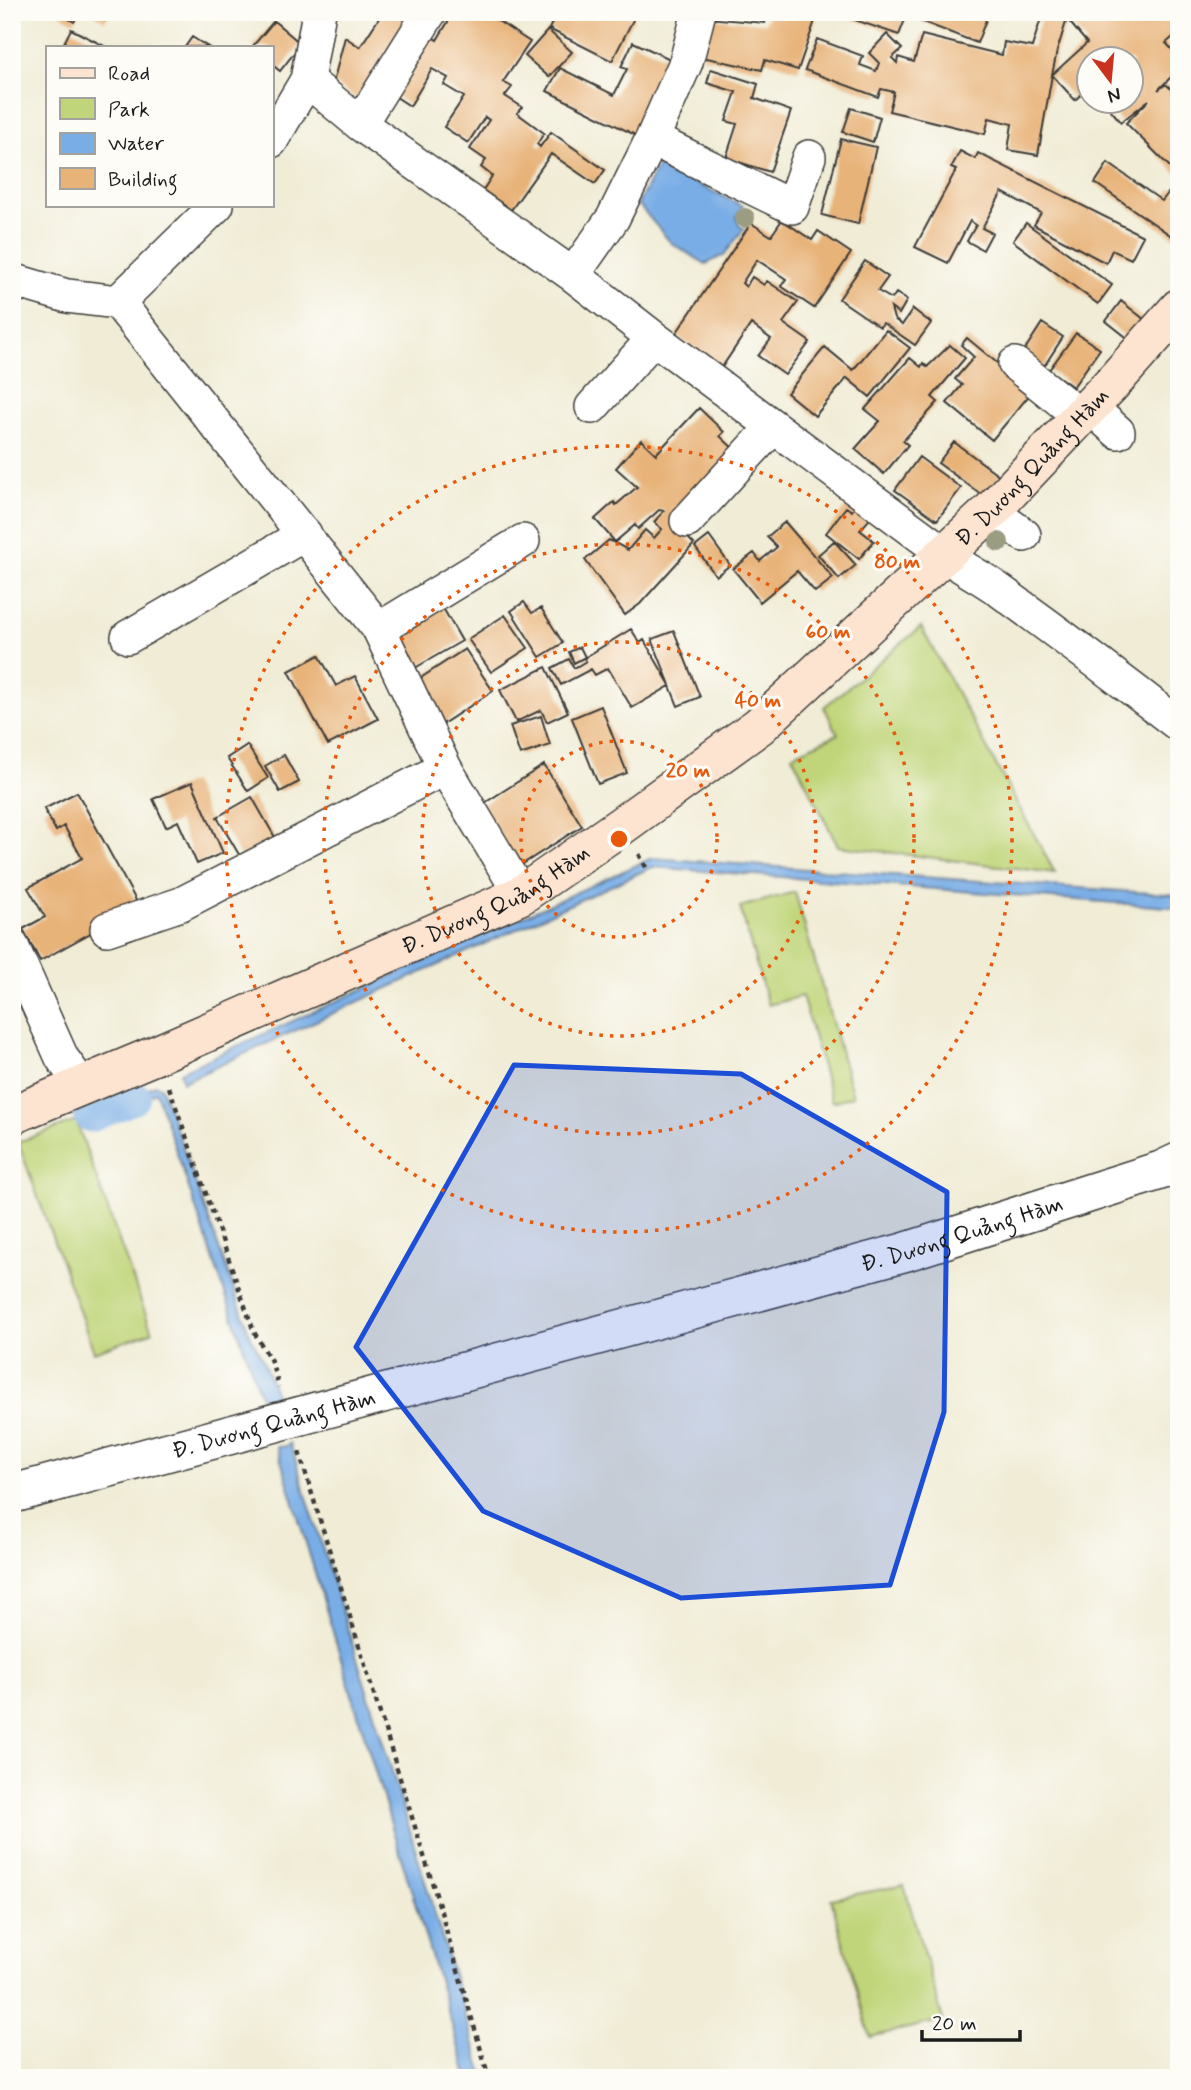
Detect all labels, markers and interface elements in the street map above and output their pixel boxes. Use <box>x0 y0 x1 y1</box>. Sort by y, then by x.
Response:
legend <box>46 46 273 206</box>
north arrow <box>1076 46 1146 116</box>
text: Road <box>108 60 150 88</box>
text: N <box>1105 81 1124 109</box>
text: Park <box>108 96 150 124</box>
text: Water <box>108 130 164 158</box>
text: Building <box>108 166 178 196</box>
street label: Đ. Dương Quảng Hàm <box>949 382 1117 554</box>
text: 80 m <box>874 548 920 576</box>
text: 60 m <box>805 618 851 646</box>
text: 40 m <box>735 687 782 715</box>
text: 20 m <box>666 757 711 785</box>
centre of rings <box>607 827 631 851</box>
street label: Đ. Dương Quảng Hàm <box>397 839 597 963</box>
street label: Đ. Dương Quảng Hàm <box>858 1190 1067 1280</box>
street label: Đ. Dương Quảng Hàm <box>169 1383 379 1467</box>
scale bar <box>922 1999 1020 2043</box>
text: 20 m <box>932 2010 977 2038</box>

